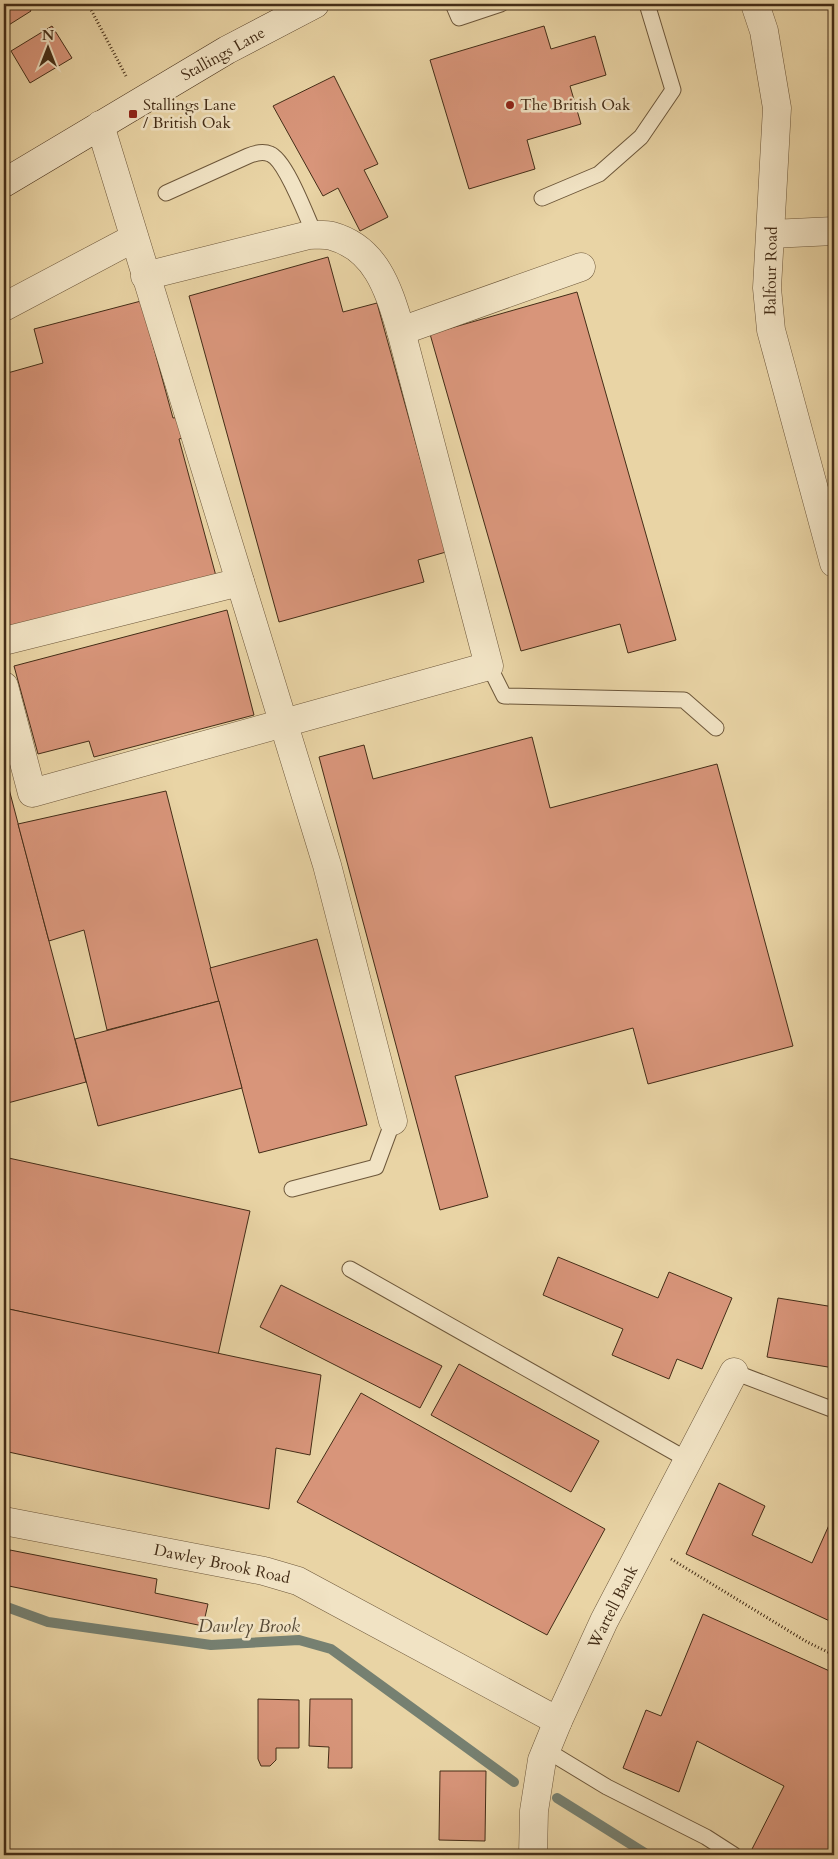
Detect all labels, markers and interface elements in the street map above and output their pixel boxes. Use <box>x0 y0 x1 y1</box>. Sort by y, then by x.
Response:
north arrow <box>22 22 72 72</box>
street label: Stallings Lane <box>177 22 269 86</box>
text: N <box>42 26 54 45</box>
place label: Stallings Lane / British Oak <box>143 94 236 134</box>
place label: The British Oak <box>520 94 631 116</box>
marker: The British Oak <box>504 99 516 111</box>
marker: Stallings Lane / British Oak <box>127 108 139 120</box>
street label: Balfour Road <box>759 226 783 316</box>
street label: Dawley Brook Road <box>152 1539 293 1589</box>
street label: Wartell Bank <box>582 1561 644 1653</box>
water label: Dawley Brook <box>198 1614 300 1639</box>

